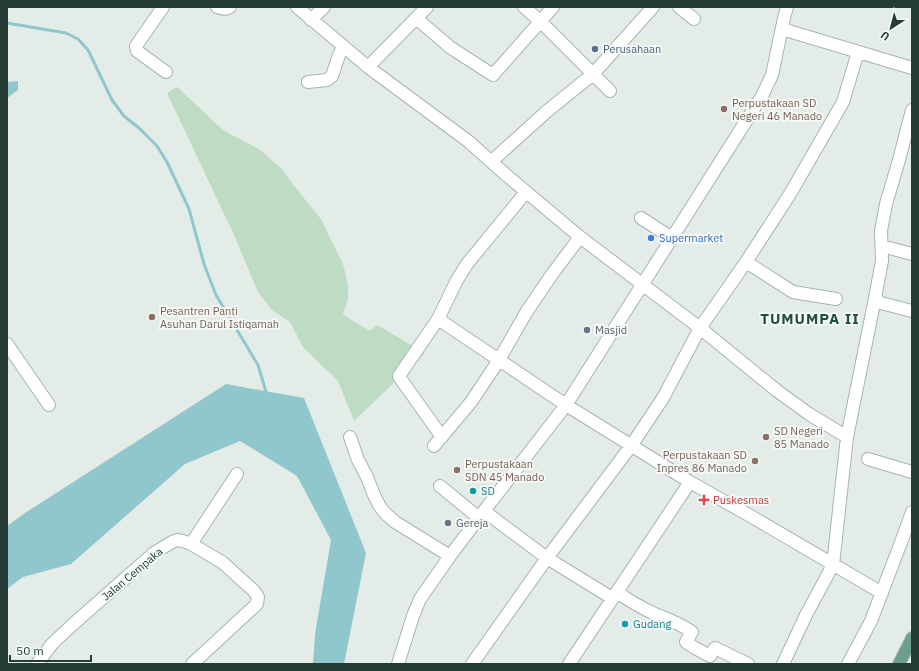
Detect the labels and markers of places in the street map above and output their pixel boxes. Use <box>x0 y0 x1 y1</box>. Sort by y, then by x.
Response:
place label: Perusahaan <box>603 42 661 56</box>
marker: Perusahaan <box>590 44 600 54</box>
place label: Perpustakaan SD Negeri 46 Manado <box>732 96 822 123</box>
marker: Perpustakaan SD Negeri 46 Manado <box>719 104 729 114</box>
place label: Supermarket <box>659 231 723 245</box>
marker: Supermarket <box>646 233 656 243</box>
place label: Pesantren Panti Asuhan Darul Istiqamah <box>160 304 279 331</box>
marker: Pesantren Panti Asuhan Darul Istiqamah <box>147 312 157 322</box>
place label: Masjid <box>595 323 627 337</box>
marker: Masjid <box>582 325 592 335</box>
place label: SD Negeri 85 Manado <box>774 424 829 451</box>
marker: SD Negeri 85 Manado <box>761 432 771 442</box>
place label: Perpustakaan SD Inpres 86 Manado <box>657 448 747 475</box>
marker: Perpustakaan SD Inpres 86 Manado <box>750 456 760 466</box>
place label: Perpustakaan SDN 45 Manado <box>465 457 544 484</box>
marker: Perpustakaan SDN 45 Manado <box>452 465 462 475</box>
place label: SD <box>481 484 495 498</box>
marker: SD <box>468 486 478 496</box>
place label: Puskesmas <box>713 493 769 507</box>
marker: Puskesmas <box>698 494 710 506</box>
place label: Gereja <box>456 516 488 530</box>
marker: Gereja <box>443 518 453 528</box>
place label: Gudang <box>633 617 671 631</box>
marker: Gudang <box>620 619 630 629</box>

